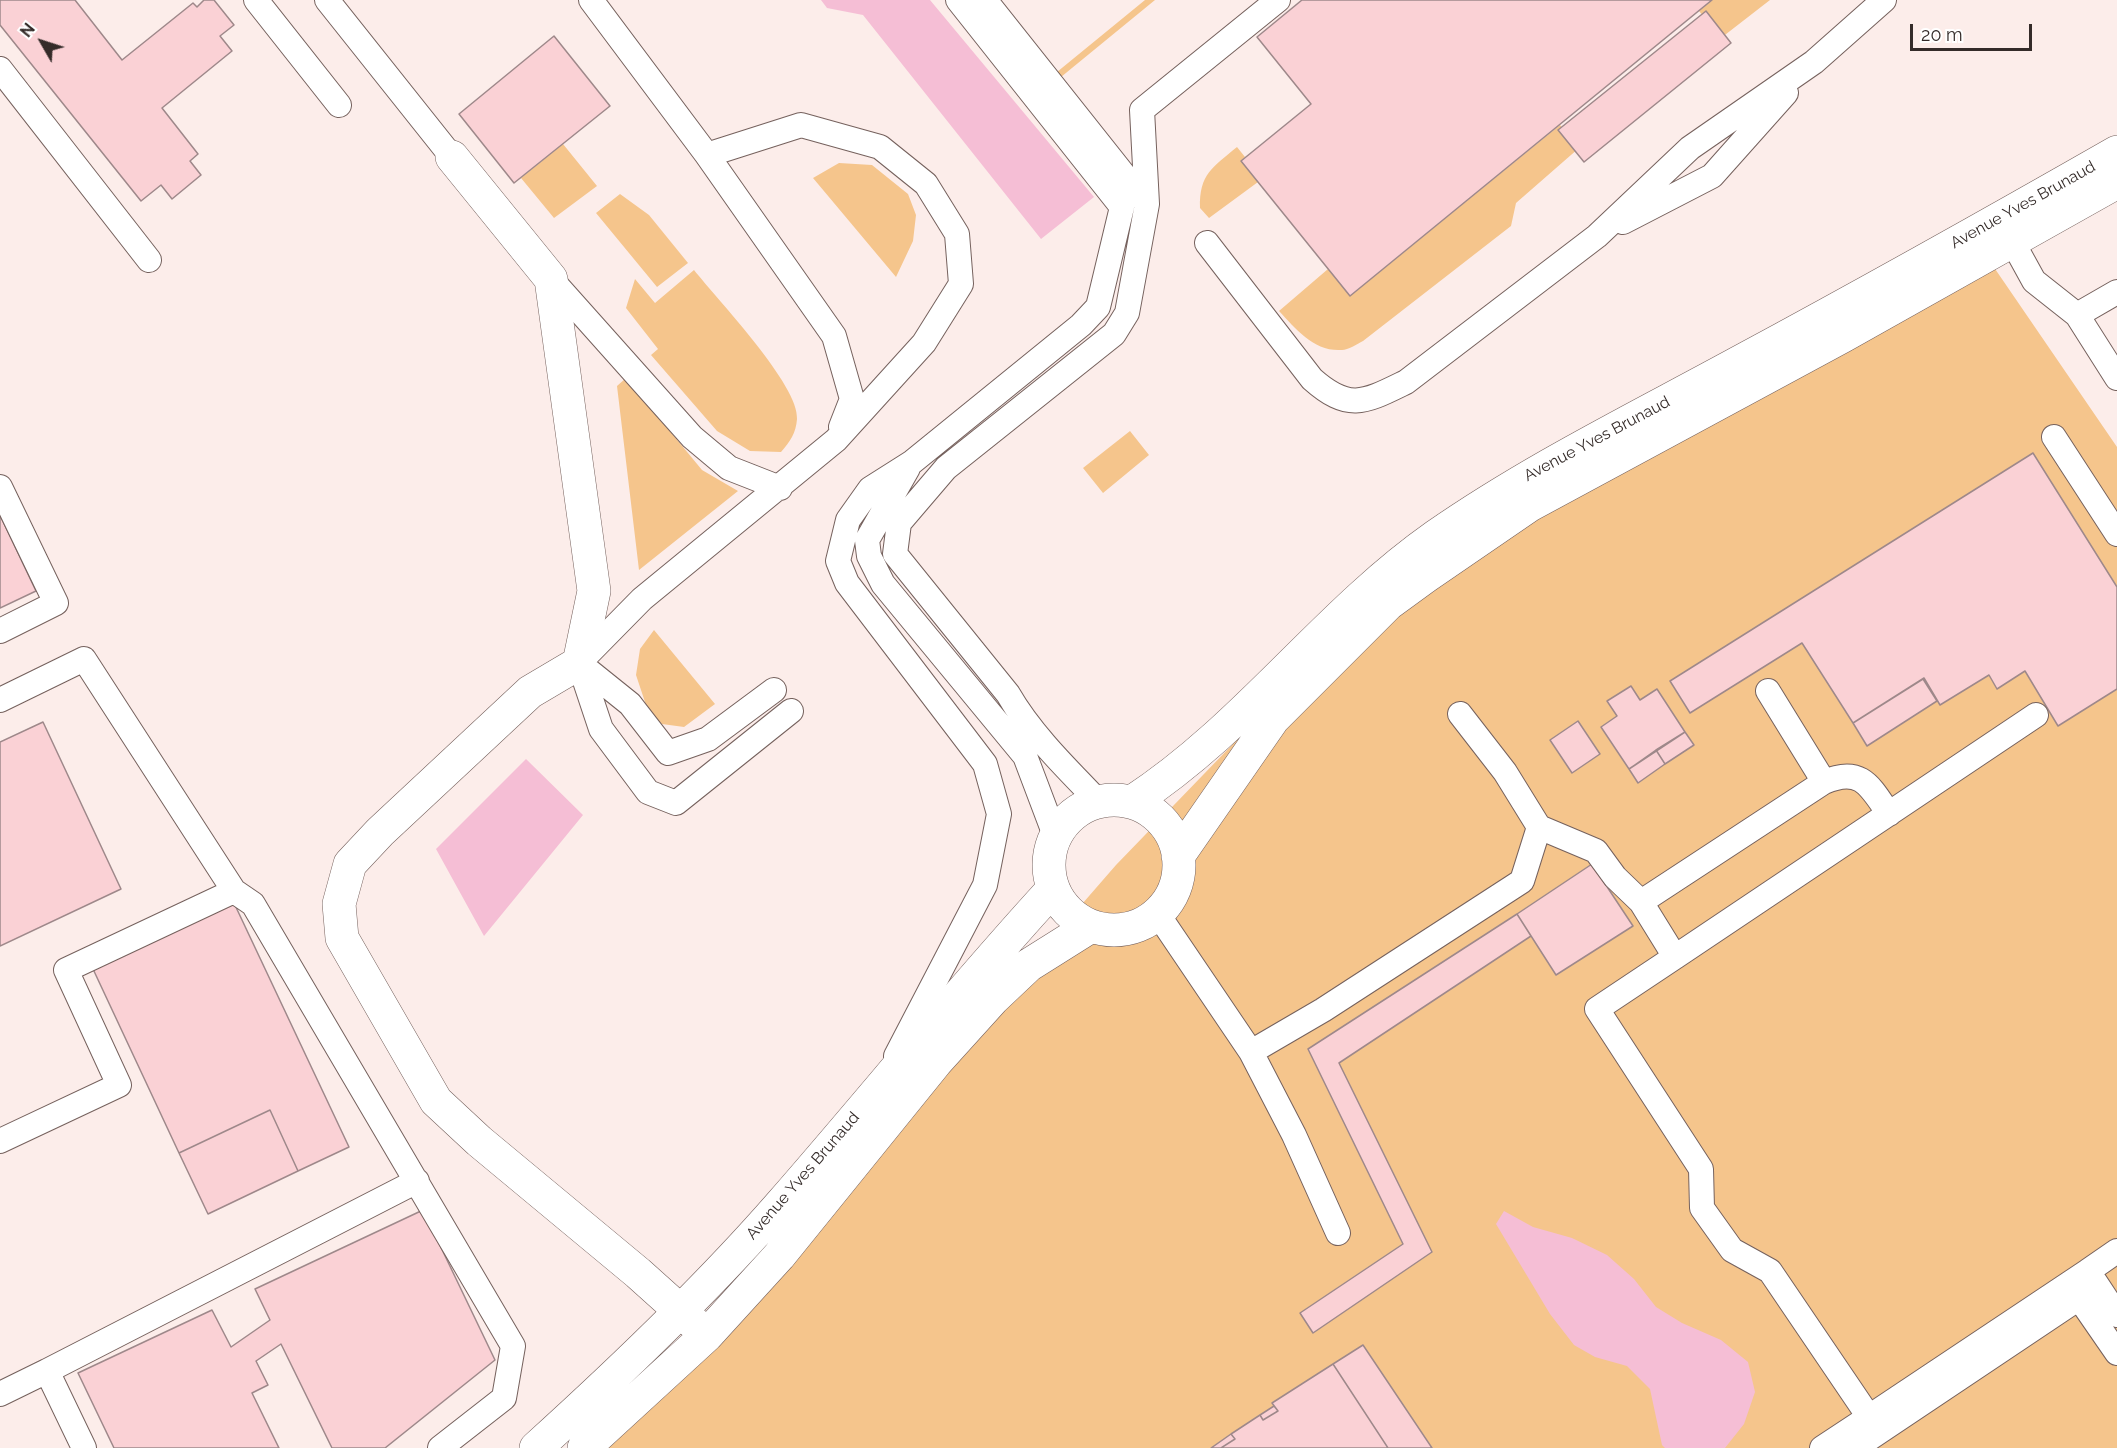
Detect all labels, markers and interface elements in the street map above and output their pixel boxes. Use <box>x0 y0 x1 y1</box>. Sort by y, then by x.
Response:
north arrow <box>12 12 72 72</box>
scale bar <box>1913 12 2034 50</box>
text: N <box>16 20 39 41</box>
text: 20 m <box>1921 24 1963 45</box>
street label: Avenue Yves Brunaud <box>1947 157 2099 253</box>
street label: Avenue Yves Brunaud <box>1521 392 1673 486</box>
street label: Avenue Yves Brunaud <box>742 1108 864 1244</box>

